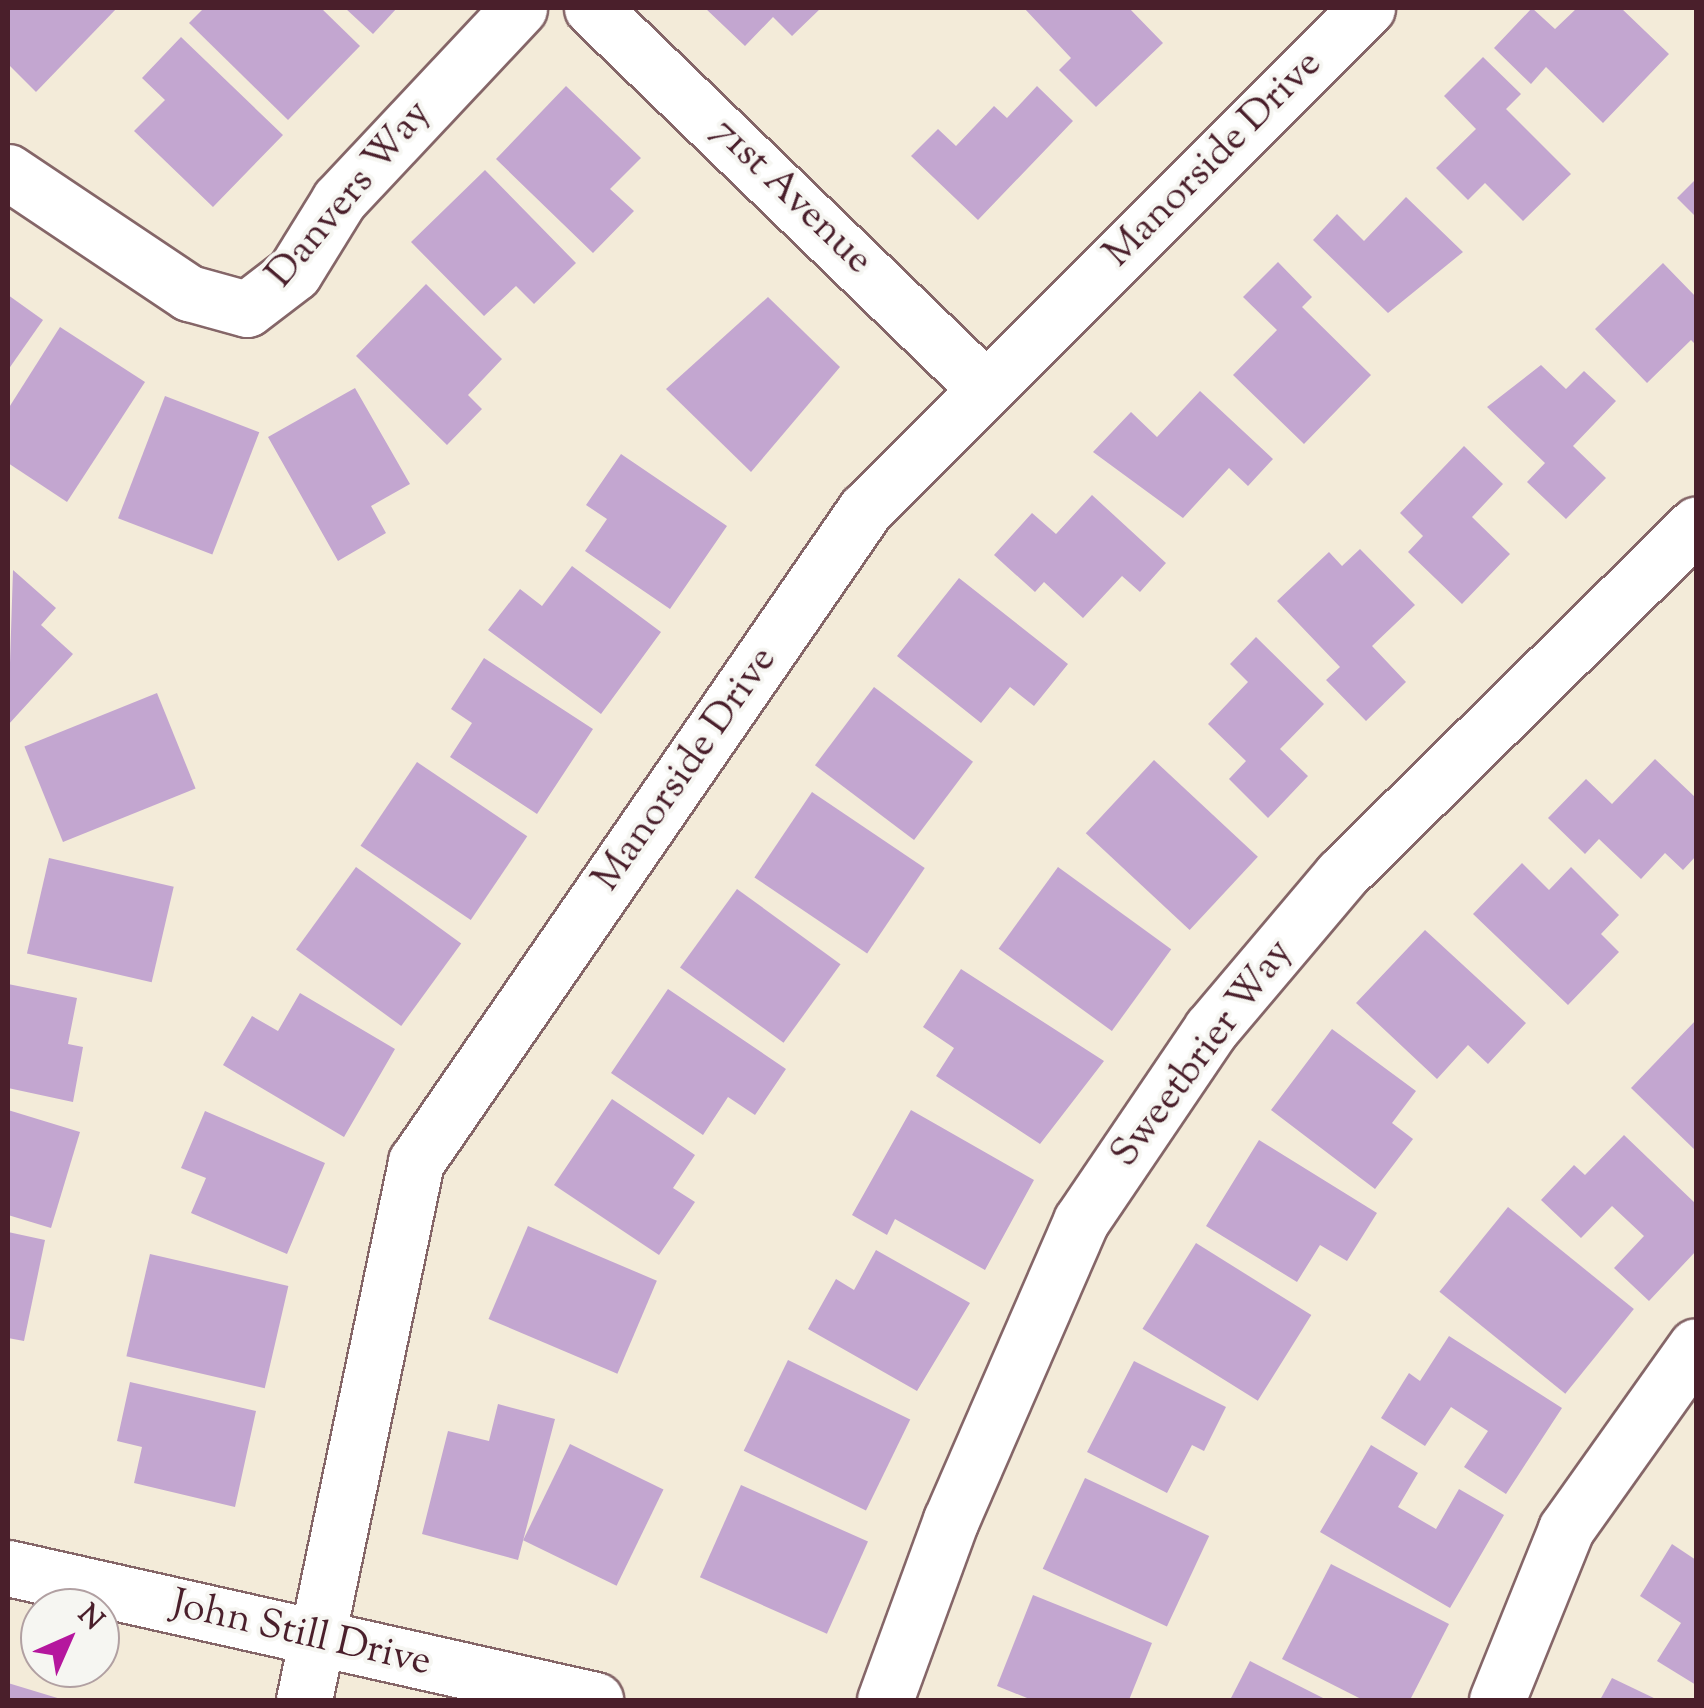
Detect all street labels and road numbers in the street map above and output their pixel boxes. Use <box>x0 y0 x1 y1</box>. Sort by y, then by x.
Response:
street label: Manorside Drive <box>1095 41 1333 279</box>
street label: Danvers Way <box>258 91 442 299</box>
street label: 71st Avenue <box>701 108 881 286</box>
street label: Manorside Drive <box>584 638 788 902</box>
street label: Sweetbrier Way <box>1102 931 1304 1177</box>
street label: John Still Drive <box>167 1582 435 1688</box>

